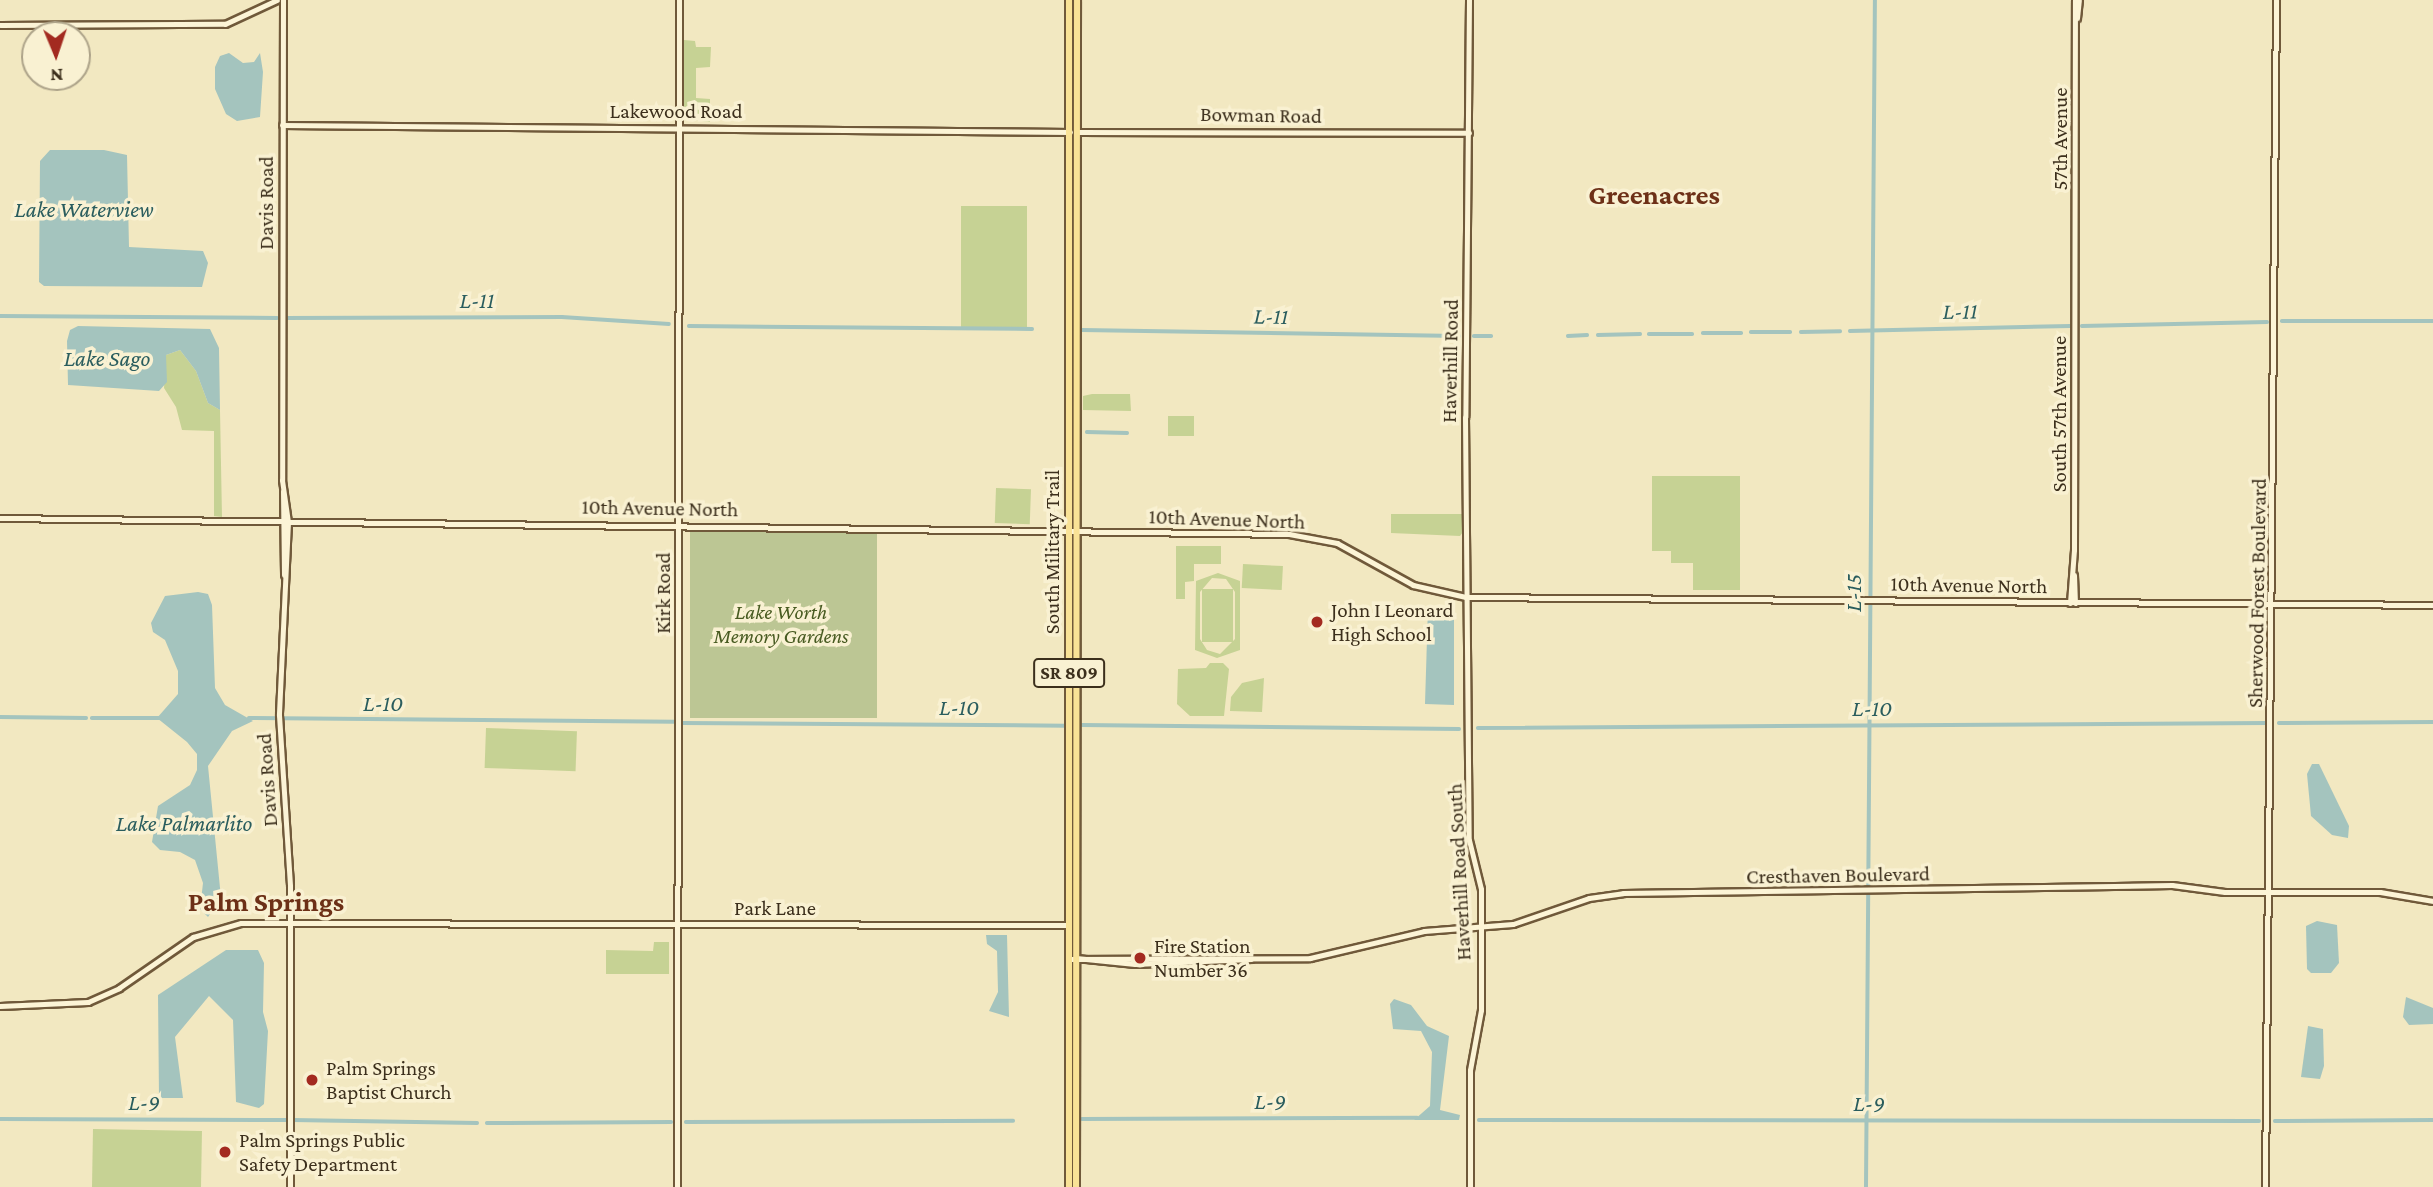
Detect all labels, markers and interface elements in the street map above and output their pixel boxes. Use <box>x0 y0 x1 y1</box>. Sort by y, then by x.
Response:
north arrow <box>21 21 91 91</box>
text: N <box>50 65 64 86</box>
street label: 57th Avenue <box>2047 88 2073 190</box>
street label: Lakewood Road <box>610 98 742 124</box>
street label: Bowman Road <box>1200 101 1322 129</box>
street label: Davis Road <box>253 156 279 250</box>
district label: Greenacres <box>1588 178 1720 212</box>
water label: Lake Waterview <box>14 195 154 223</box>
water label: L-11 <box>460 286 494 314</box>
water label: L-11 <box>1942 297 1978 325</box>
street label: Haverhill Road <box>1436 299 1464 423</box>
water label: L-11 <box>1253 302 1289 330</box>
street label: South 57th Avenue <box>2046 336 2072 492</box>
water label: Lake Sago <box>64 344 150 372</box>
street label: South Military Trail <box>1039 470 1065 634</box>
street label: Sherwood Forest Boulevard <box>2242 478 2272 708</box>
street label: 10th Avenue North <box>581 494 739 522</box>
street label: 10th Avenue North <box>1148 504 1306 534</box>
street label: Kirk Road <box>650 552 676 634</box>
street label: 10th Avenue North <box>1890 571 2048 599</box>
water label: L-15 <box>1839 574 1867 612</box>
place label: John I Leonard High School <box>1331 597 1454 647</box>
park label: Lake Worth Memory Gardens <box>713 599 849 649</box>
marker: John I Leonard High School <box>1309 614 1325 630</box>
road number: SR 809 <box>1032 658 1106 688</box>
water label: L-10 <box>363 689 403 717</box>
water label: L-10 <box>939 693 979 721</box>
water label: L-10 <box>1852 694 1892 722</box>
street label: Davis Road <box>251 732 283 828</box>
street label: Haverhill Road South <box>1442 783 1476 961</box>
water label: Lake Palmarlito <box>116 809 252 837</box>
street label: Cresthaven Boulevard <box>1746 861 1930 889</box>
district label: Palm Springs <box>188 885 344 919</box>
street label: Park Lane <box>734 895 816 921</box>
place label: Fire Station Number 36 <box>1154 933 1250 983</box>
marker: Fire Station Number 36 <box>1132 950 1148 966</box>
place label: Palm Springs Baptist Church <box>326 1055 452 1105</box>
marker: Palm Springs Baptist Church <box>304 1072 320 1088</box>
water label: L-9 <box>1254 1087 1286 1115</box>
water label: L-9 <box>128 1088 160 1116</box>
water label: L-9 <box>1853 1089 1885 1117</box>
place label: Palm Springs Public Safety Department <box>239 1127 405 1177</box>
marker: Palm Springs Public Safety Department <box>217 1144 233 1160</box>

